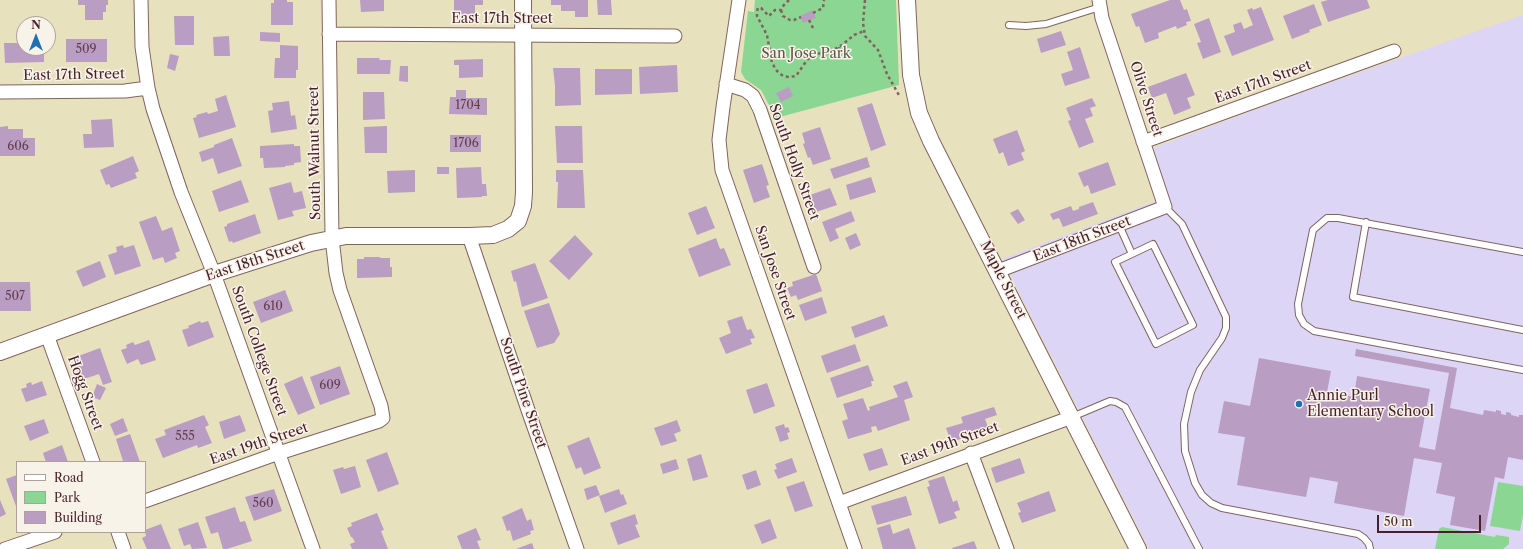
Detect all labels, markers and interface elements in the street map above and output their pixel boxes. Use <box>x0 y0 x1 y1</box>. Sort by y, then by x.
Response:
street label: East 17th Street <box>451 11 553 27</box>
north arrow <box>16 16 56 56</box>
text: N <box>31 18 41 32</box>
house number: 509 <box>75 43 97 57</box>
park label: San Jose Park <box>761 46 851 62</box>
street label: East 17th Street <box>1212 57 1314 107</box>
street label: Olive Street <box>1126 59 1166 139</box>
street label: East 17th Street <box>23 66 125 84</box>
street label: South Walnut Street <box>305 86 325 220</box>
house number: 1704 <box>455 99 481 113</box>
street label: South Holly Street <box>765 101 823 223</box>
house number: 1706 <box>453 137 479 151</box>
house number: 606 <box>7 140 29 154</box>
street label: East 18th Street <box>1031 213 1133 265</box>
street label: San Jose Street <box>751 224 799 322</box>
street label: East 18th Street <box>203 237 307 285</box>
street label: Maple Street <box>976 238 1030 322</box>
street label: South College Street <box>228 284 290 418</box>
house number: 507 <box>5 290 25 304</box>
house number: 610 <box>263 300 283 314</box>
street label: South Pine Street <box>496 335 550 451</box>
street label: Hogg Street <box>64 353 106 433</box>
house number: 609 <box>319 379 341 393</box>
place label: Annie Purl Elementary School <box>1307 388 1434 420</box>
marker: Annie Purl Elementary School <box>1294 399 1304 409</box>
street label: East 19th Street <box>208 419 310 469</box>
street label: East 19th Street <box>899 419 1001 469</box>
house number: 555 <box>175 430 195 444</box>
legend <box>16 461 146 533</box>
text: Road <box>54 470 84 485</box>
text: Park <box>54 490 80 505</box>
house number: 560 <box>252 497 274 511</box>
scale bar <box>1379 507 1483 533</box>
text: Building <box>54 510 102 525</box>
text: 50 m <box>1384 514 1413 529</box>

